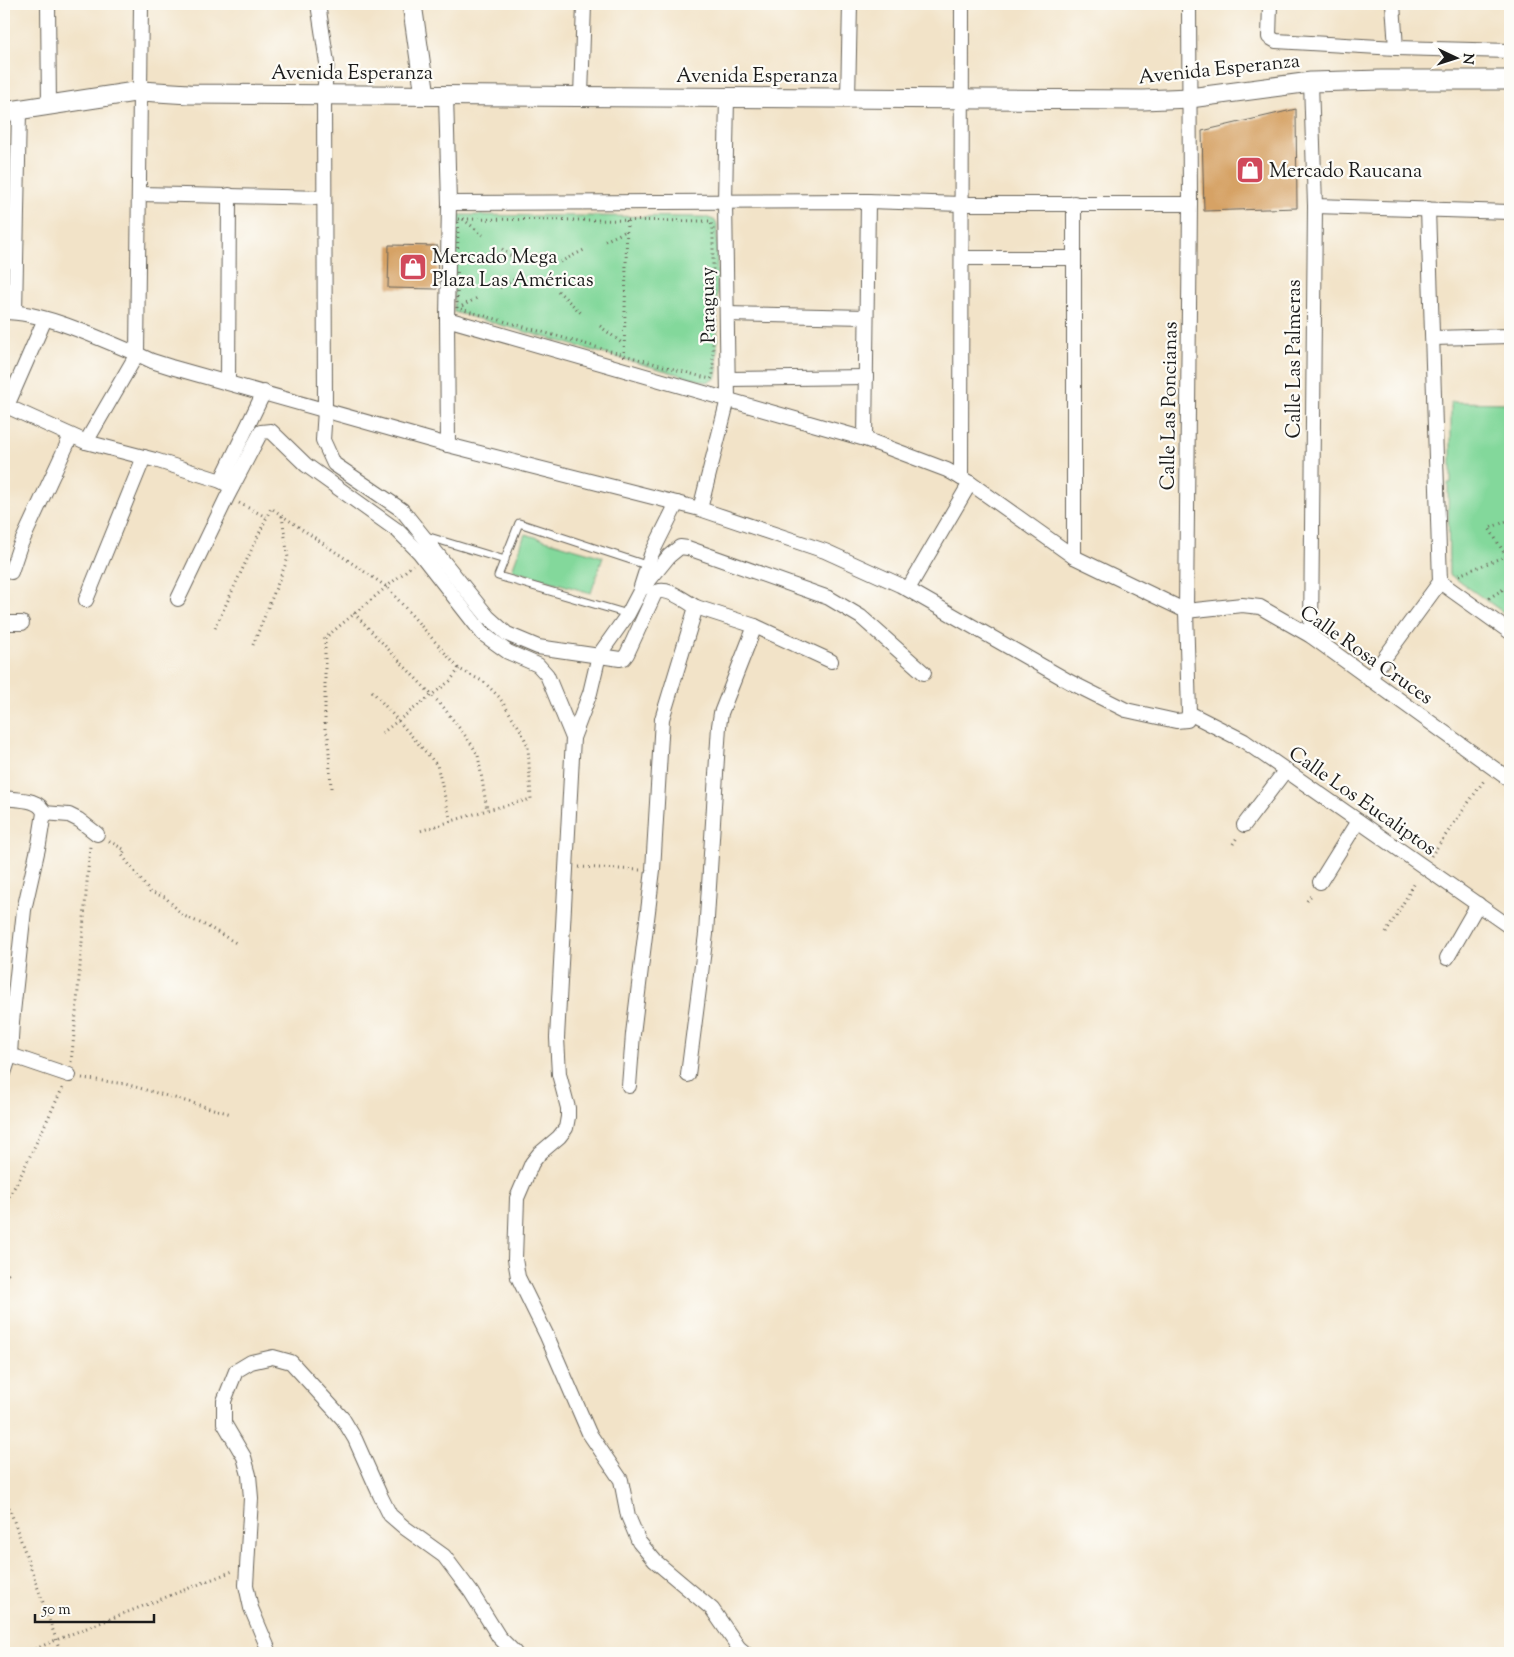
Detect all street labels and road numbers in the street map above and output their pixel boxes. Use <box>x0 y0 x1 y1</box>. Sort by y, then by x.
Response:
street label: Avenida Esperanza <box>1137 48 1301 93</box>
street label: Avenida Esperanza <box>271 60 433 89</box>
street label: Avenida Esperanza <box>676 63 838 92</box>
street label: Paraguay <box>694 266 725 343</box>
street label: Calle Las Palmeras <box>1281 279 1310 439</box>
street label: Calle Las Poncianas <box>1155 321 1186 491</box>
street label: Calle Rosa Cruces <box>1293 599 1438 713</box>
street label: Calle Los Eucaliptos <box>1282 740 1441 864</box>

